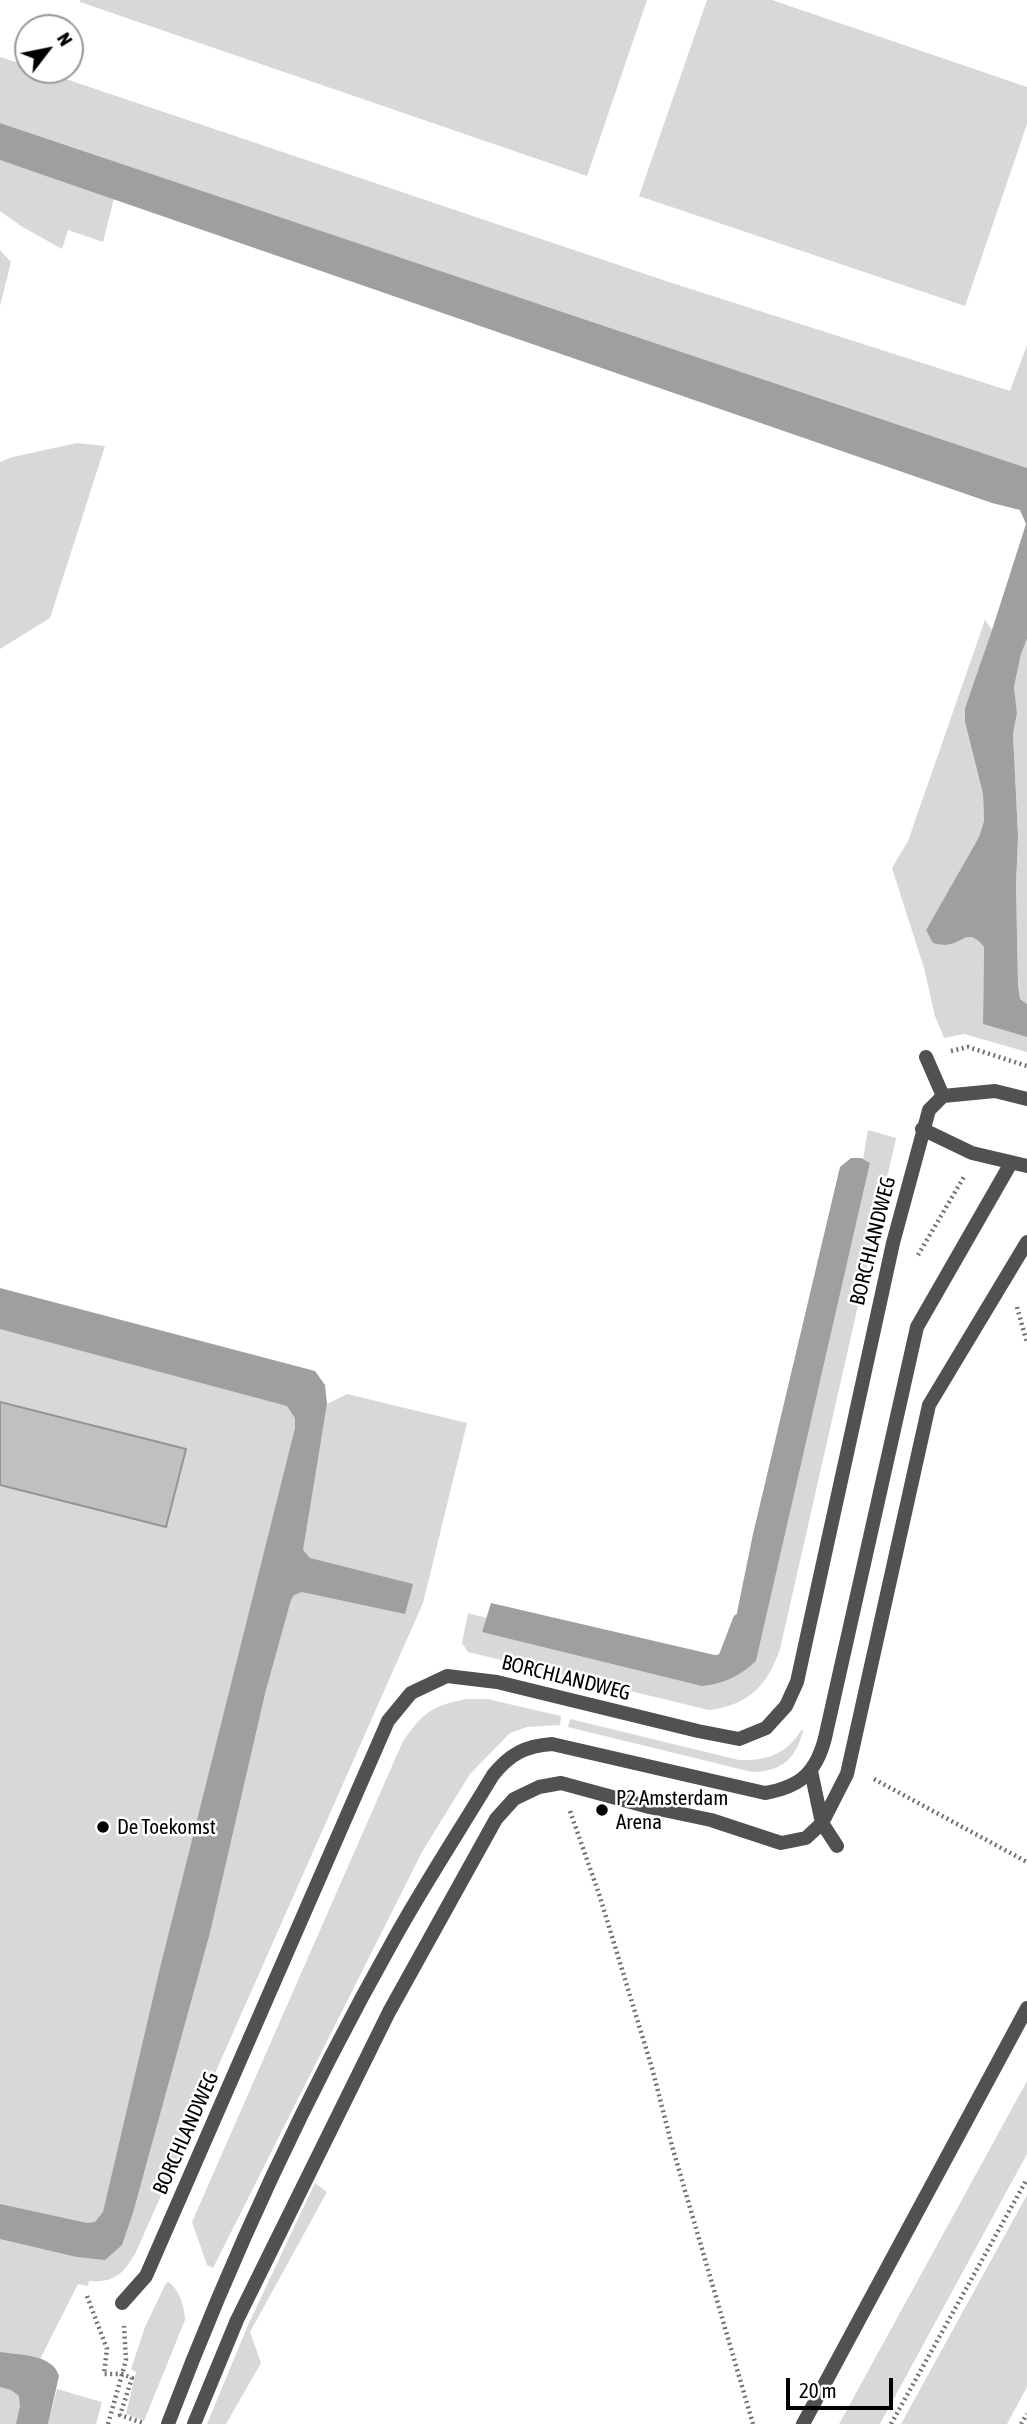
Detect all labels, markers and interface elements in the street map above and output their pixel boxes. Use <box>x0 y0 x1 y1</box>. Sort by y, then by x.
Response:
north arrow <box>14 14 84 84</box>
text: N <box>53 28 77 50</box>
street label: BORCHLANDWEG <box>845 1174 901 1308</box>
street label: BORCHLANDWEG <box>499 1650 633 1706</box>
place label: P2 Amsterdam Arena <box>616 1785 728 1835</box>
marker: P2 Amsterdam Arena <box>594 1802 610 1818</box>
place label: De Toekomst <box>117 1814 216 1840</box>
marker: De Toekomst <box>95 1819 111 1835</box>
street label: BORCHLANDWEG <box>148 2068 224 2198</box>
scale bar <box>789 2364 896 2408</box>
text: 20 m <box>799 2378 837 2402</box>

